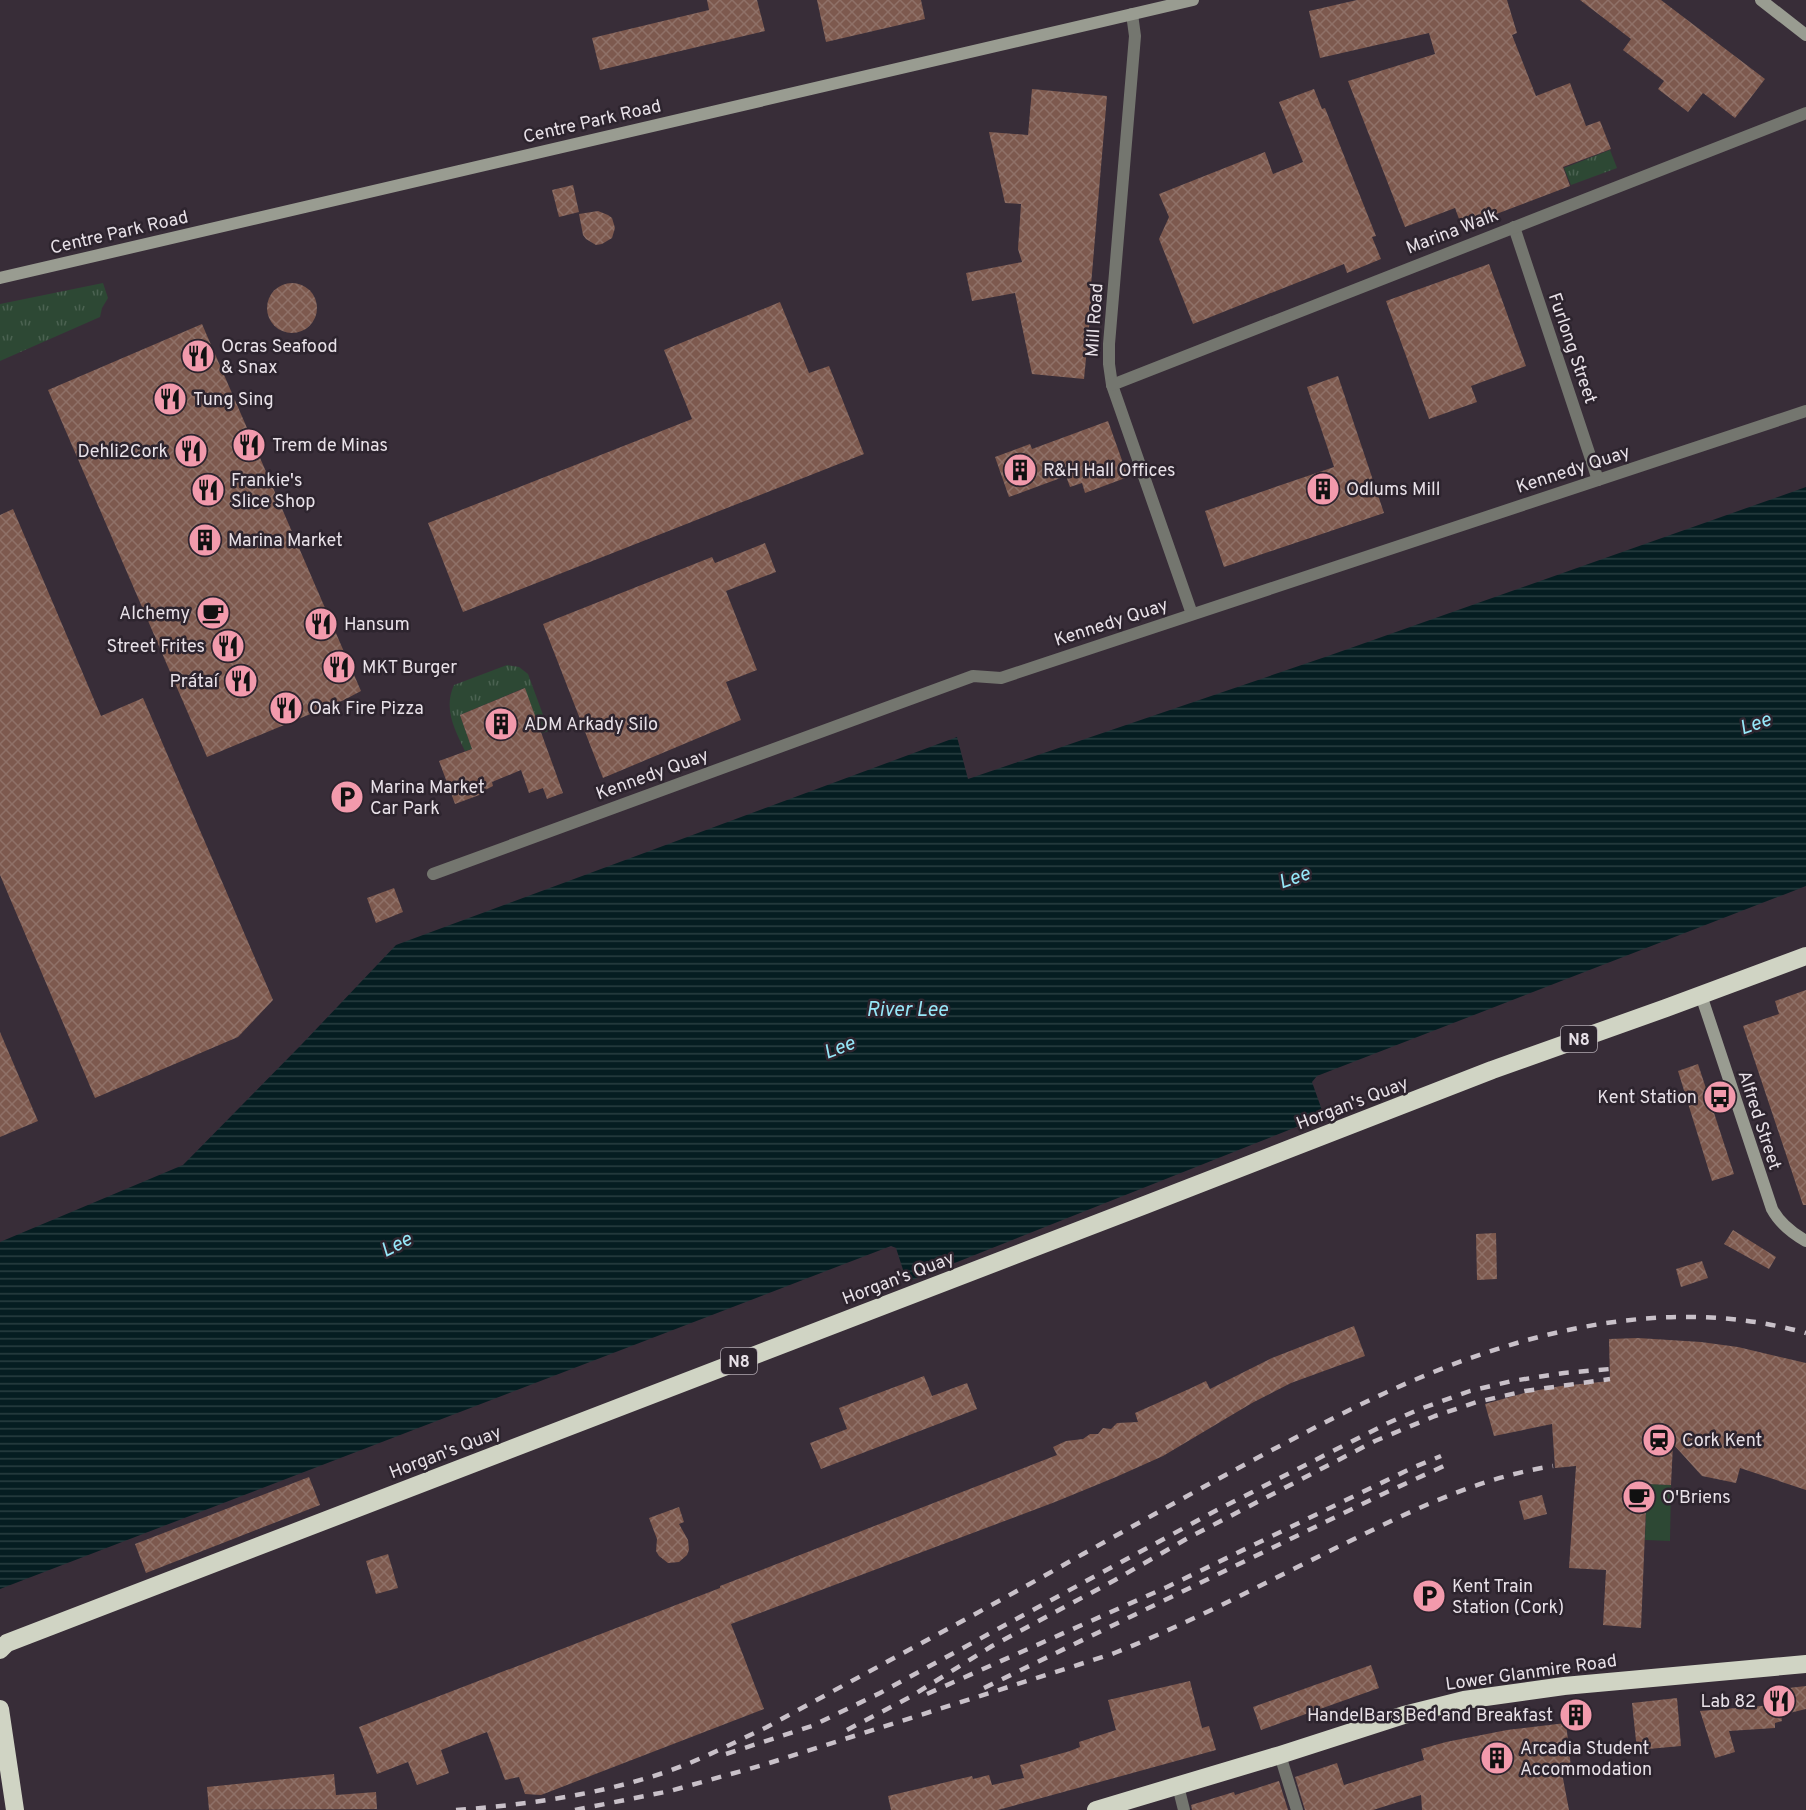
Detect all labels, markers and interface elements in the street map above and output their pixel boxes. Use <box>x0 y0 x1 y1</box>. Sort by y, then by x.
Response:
street label: Centre Park Road <box>521 95 664 150</box>
street label: Marina Walk <box>1403 204 1502 261</box>
street label: Centre Park Road <box>48 206 191 261</box>
street label: Mill Road <box>1081 282 1110 358</box>
street label: Furlong Street <box>1542 290 1601 407</box>
place label: Ocras Seafood & Snax <box>221 336 338 380</box>
restaurant icon: Ocras Seafood & Snax <box>180 338 216 374</box>
restaurant icon: Tung Sing <box>152 381 188 417</box>
place label: Tung Sing <box>193 389 274 412</box>
restaurant icon: Trem de Minas <box>231 427 267 463</box>
restaurant icon: Dehli2Cork <box>173 433 209 469</box>
place label: Trem de Minas <box>272 435 388 458</box>
place label: Dehli2Cork <box>78 441 168 464</box>
street label: Kennedy Quay <box>1514 441 1633 500</box>
building icon: R&H Hall Offices <box>1002 452 1038 488</box>
place label: R&H Hall Offices <box>1043 460 1175 483</box>
place label: Frankie's Slice Shop <box>231 470 315 514</box>
building icon: Odlums Mill <box>1305 471 1341 507</box>
restaurant icon: Frankie's Slice Shop <box>190 472 226 508</box>
place label: Odlums Mill <box>1346 479 1440 502</box>
building icon: Marina Market <box>187 522 223 558</box>
place label: Marina Market <box>228 530 343 553</box>
street label: Kennedy Quay <box>1052 594 1171 653</box>
cafe icon: Alchemy <box>195 595 231 631</box>
place label: Alchemy <box>119 603 190 626</box>
restaurant icon: Hansum <box>303 606 339 642</box>
place label: Hansum <box>344 614 410 637</box>
restaurant icon: Street Frites <box>210 628 246 664</box>
place label: Street Frites <box>106 636 205 659</box>
restaurant icon: MKT Burger <box>321 649 357 685</box>
place label: MKT Burger <box>362 657 457 680</box>
restaurant icon: Prátaí <box>223 663 259 699</box>
place label: Prátaí <box>170 671 219 694</box>
restaurant icon: Oak Fire Pizza <box>268 690 304 726</box>
place label: Oak Fire Pizza <box>309 698 424 721</box>
building icon: ADM Arkady Silo <box>483 706 519 742</box>
water label: Lee <box>1736 707 1775 742</box>
place label: ADM Arkady Silo <box>524 714 658 737</box>
street label: Kennedy Quay <box>593 744 712 806</box>
place label: Marina Market Car Park <box>370 777 485 821</box>
parking icon: Marina Market Car Park <box>329 779 365 815</box>
water label: Lee <box>1275 861 1314 896</box>
water label: River Lee <box>866 998 948 1024</box>
road number: N8 <box>1561 1026 1597 1052</box>
water label: Lee <box>820 1031 860 1067</box>
street label: Alfred Street <box>1732 1068 1785 1173</box>
street label: Horgan's Quay <box>1293 1072 1412 1136</box>
bus stop icon: Kent Station <box>1702 1079 1738 1115</box>
place label: Kent Station <box>1597 1087 1697 1110</box>
water label: Lee <box>377 1227 417 1265</box>
street label: Horgan's Quay <box>839 1247 958 1311</box>
road number: N8 <box>721 1348 757 1374</box>
street label: Horgan's Quay <box>386 1421 505 1485</box>
station icon: Cork Kent <box>1641 1422 1677 1458</box>
place label: Cork Kent <box>1682 1430 1762 1453</box>
cafe icon: O'Briens <box>1621 1479 1657 1515</box>
place label: O'Briens <box>1662 1487 1731 1510</box>
place label: Kent Train Station (Cork) <box>1452 1576 1564 1620</box>
parking icon: Kent Train Station (Cork) <box>1411 1578 1447 1614</box>
street label: Lower Glanmire Road <box>1444 1650 1618 1697</box>
restaurant icon: Lab 82 <box>1761 1683 1797 1719</box>
place label: Lab 82 <box>1700 1691 1756 1714</box>
building icon: HandelBars Bed and Breakfast <box>1558 1697 1594 1733</box>
place label: HandelBars Bed and Breakfast <box>1307 1705 1553 1728</box>
place label: Arcadia Student Accommodation <box>1520 1738 1652 1782</box>
building icon: Arcadia Student Accommodation <box>1479 1740 1515 1776</box>

